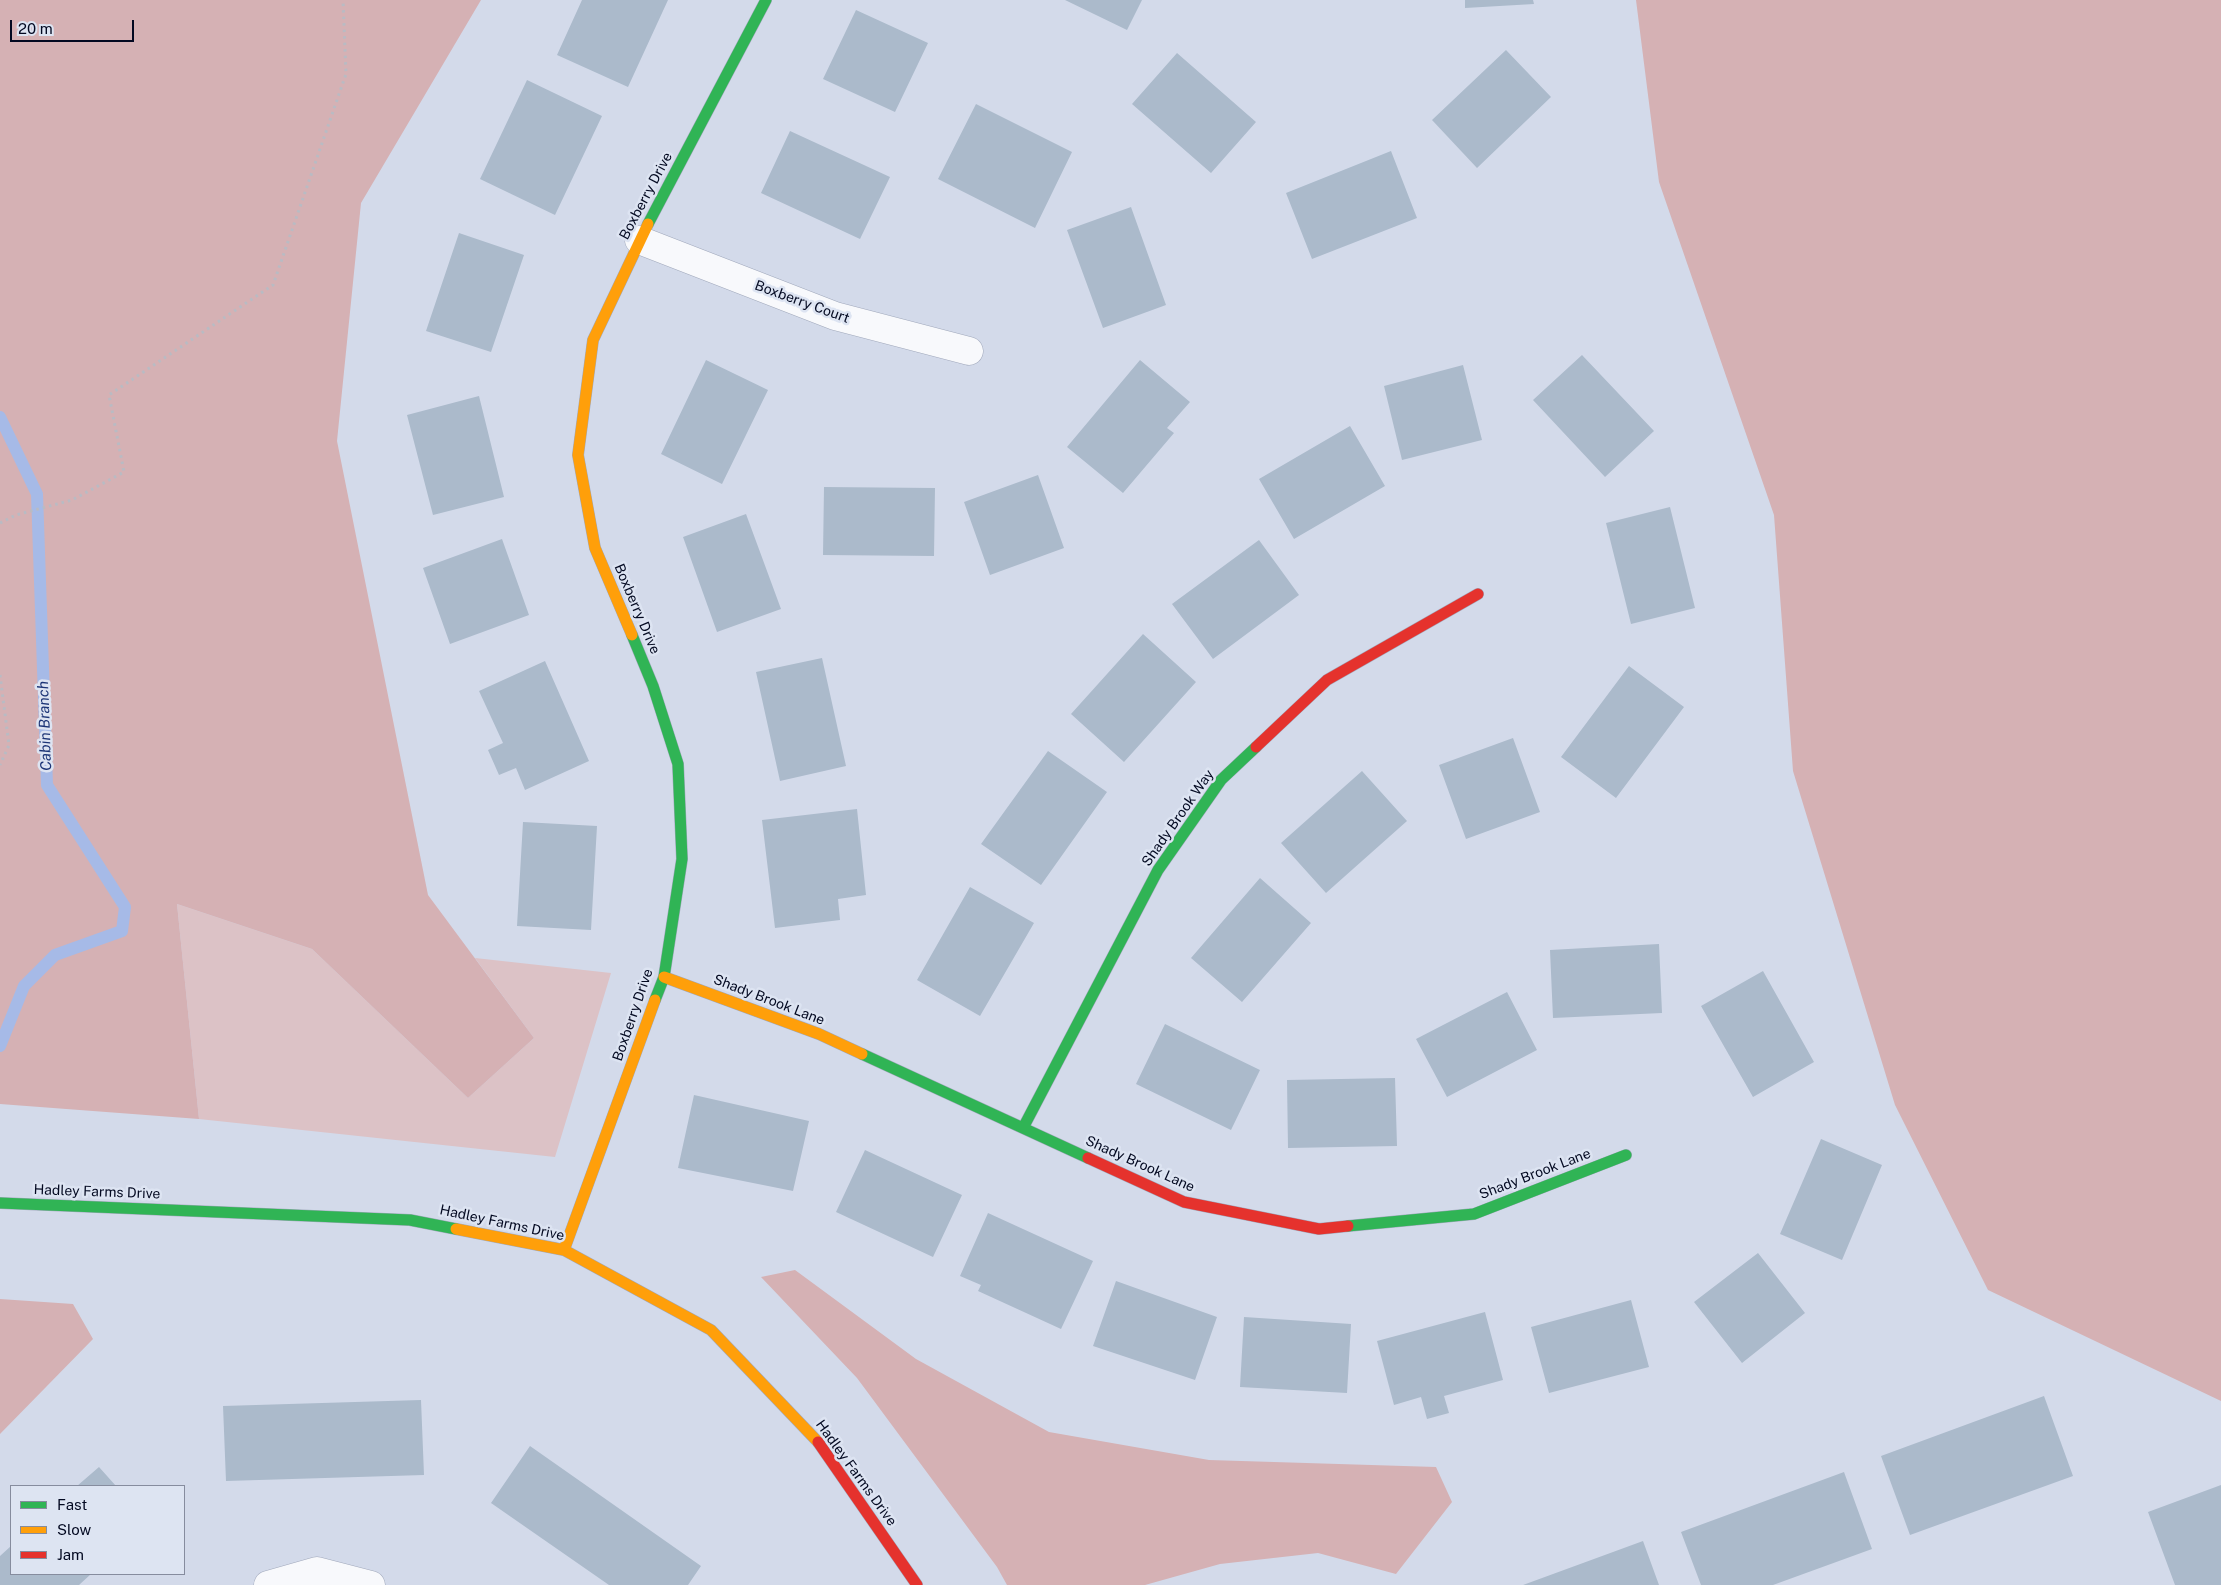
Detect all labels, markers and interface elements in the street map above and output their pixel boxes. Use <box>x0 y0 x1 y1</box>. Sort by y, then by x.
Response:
scale bar <box>12 10 136 42</box>
text: 20 m <box>18 20 53 37</box>
street label: Boxberry Drive <box>616 149 676 243</box>
street label: Boxberry Court <box>752 277 852 327</box>
street label: Boxberry Drive <box>610 561 664 657</box>
water label: Cabin Branch <box>34 681 56 771</box>
street label: Shady Brook Way <box>1138 766 1218 870</box>
street label: Boxberry Drive <box>609 967 657 1063</box>
street label: Shady Brook Lane <box>711 971 827 1029</box>
street label: Shady Brook Lane <box>1083 1132 1197 1196</box>
street label: Shady Brook Lane <box>1477 1145 1593 1203</box>
street label: Hadley Farms Drive <box>33 1181 161 1203</box>
street label: Hadley Farms Drive <box>438 1202 566 1244</box>
street label: Hadley Farms Drive <box>812 1417 900 1529</box>
legend <box>10 1485 185 1575</box>
text: Fast <box>57 1496 87 1513</box>
text: Slow <box>57 1521 91 1538</box>
text: Jam <box>57 1546 84 1563</box>

